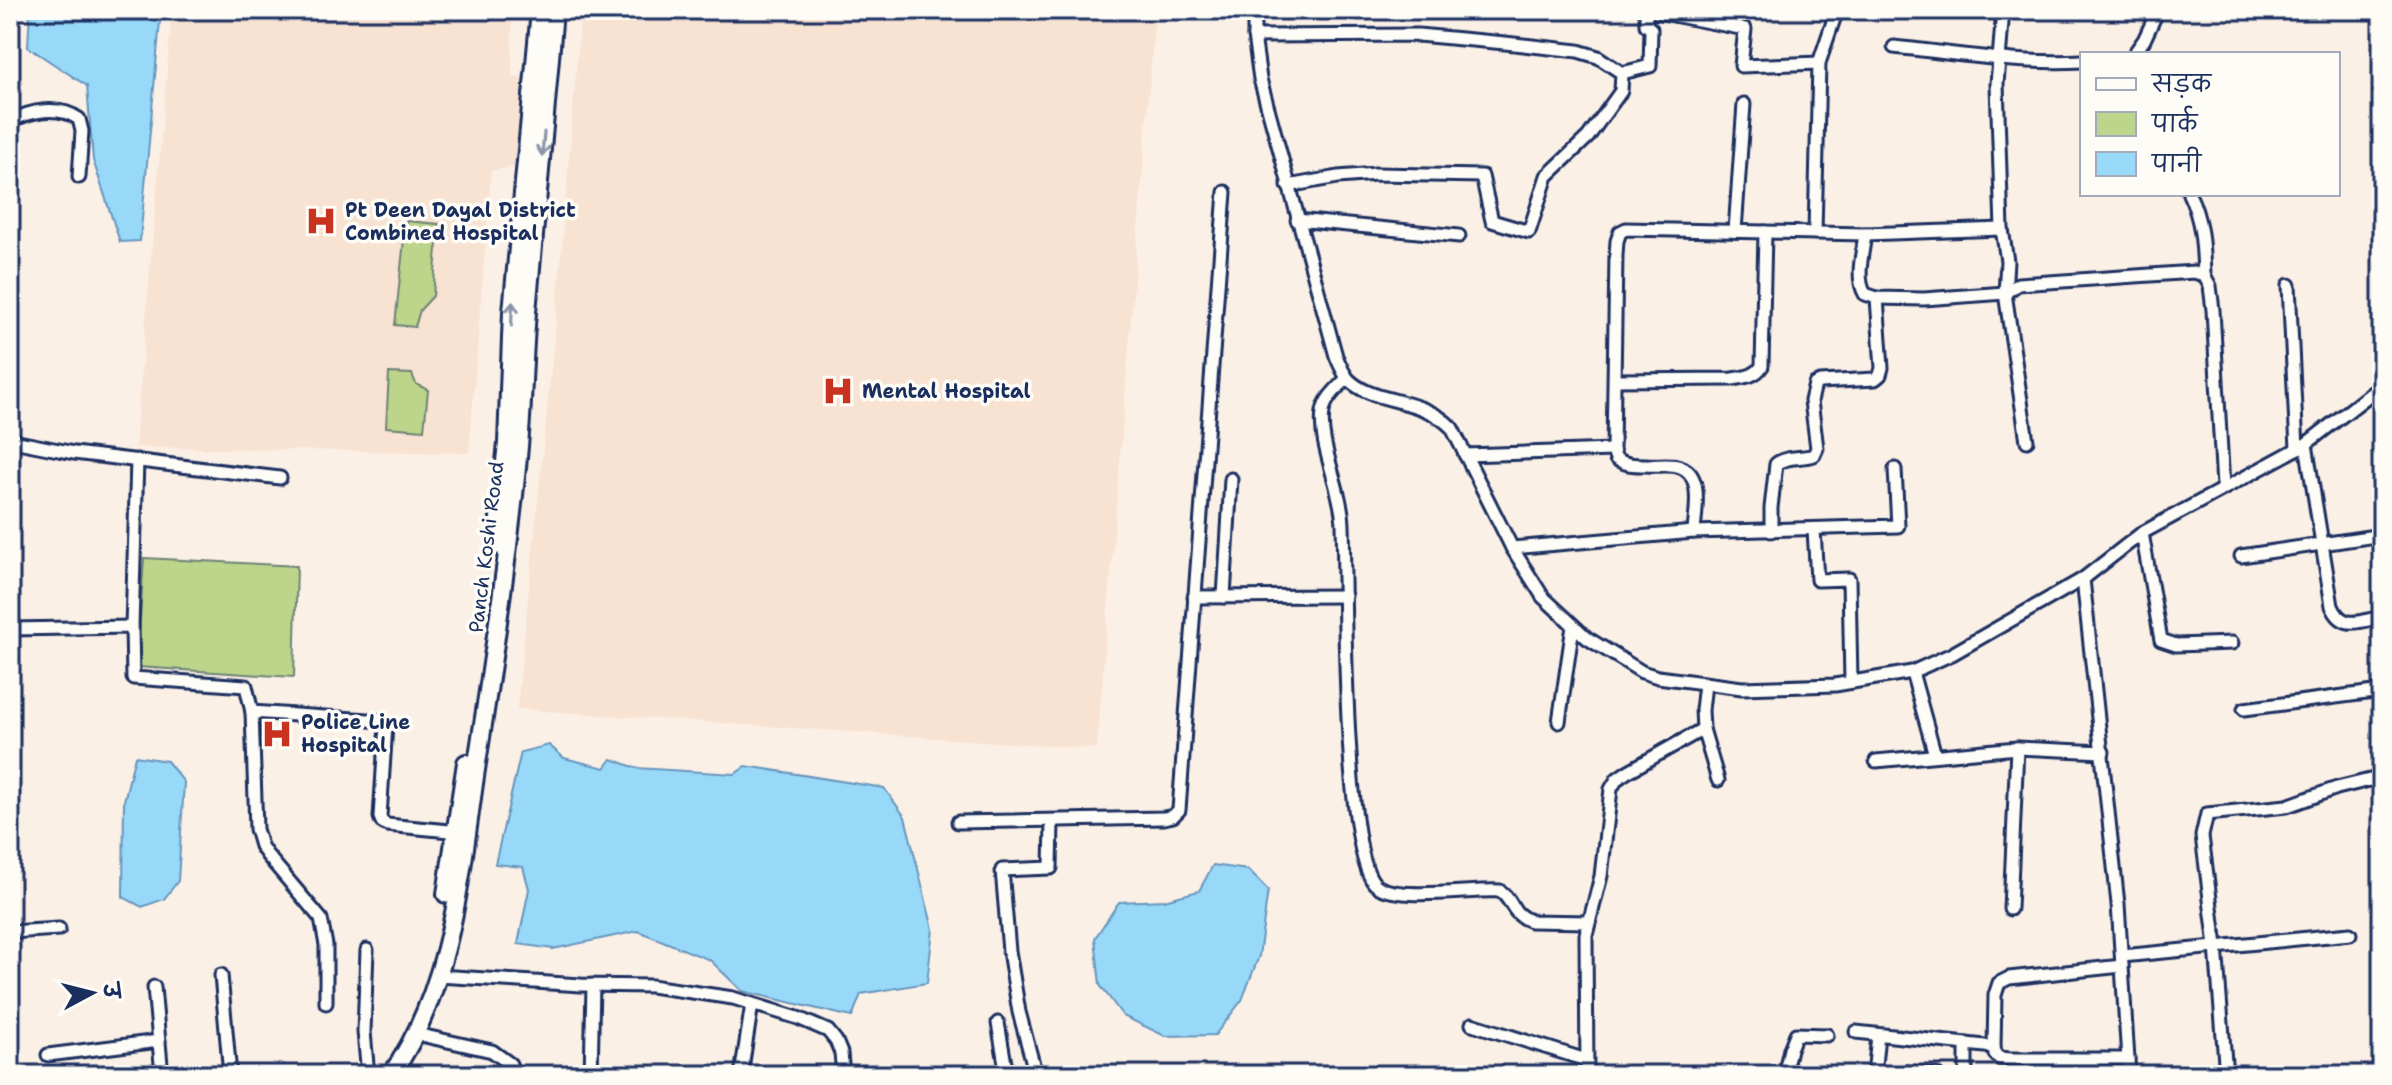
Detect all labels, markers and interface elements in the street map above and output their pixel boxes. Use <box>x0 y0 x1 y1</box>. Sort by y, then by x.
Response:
legend <box>2080 52 2340 196</box>
text: सड़क <box>2150 68 2213 100</box>
text: पार्क <box>2150 105 2199 140</box>
one-way arrow <box>535 130 550 156</box>
text: पानी <box>2150 146 2203 180</box>
place label: Pt Deen Dayal District Combined Hospital <box>345 197 576 246</box>
hospital icon: Pt Deen Dayal District Combined Hospital <box>304 204 338 238</box>
one-way arrow <box>505 301 520 328</box>
hospital icon: Mental Hospital <box>821 374 855 408</box>
place label: Mental Hospital <box>862 378 1031 404</box>
street label: Panch Koshi Road <box>463 459 509 634</box>
place label: Police Line Hospital <box>301 709 410 758</box>
hospital icon: Police Line Hospital <box>260 717 294 751</box>
north arrow <box>52 953 132 1033</box>
text: उ <box>96 980 127 1002</box>

